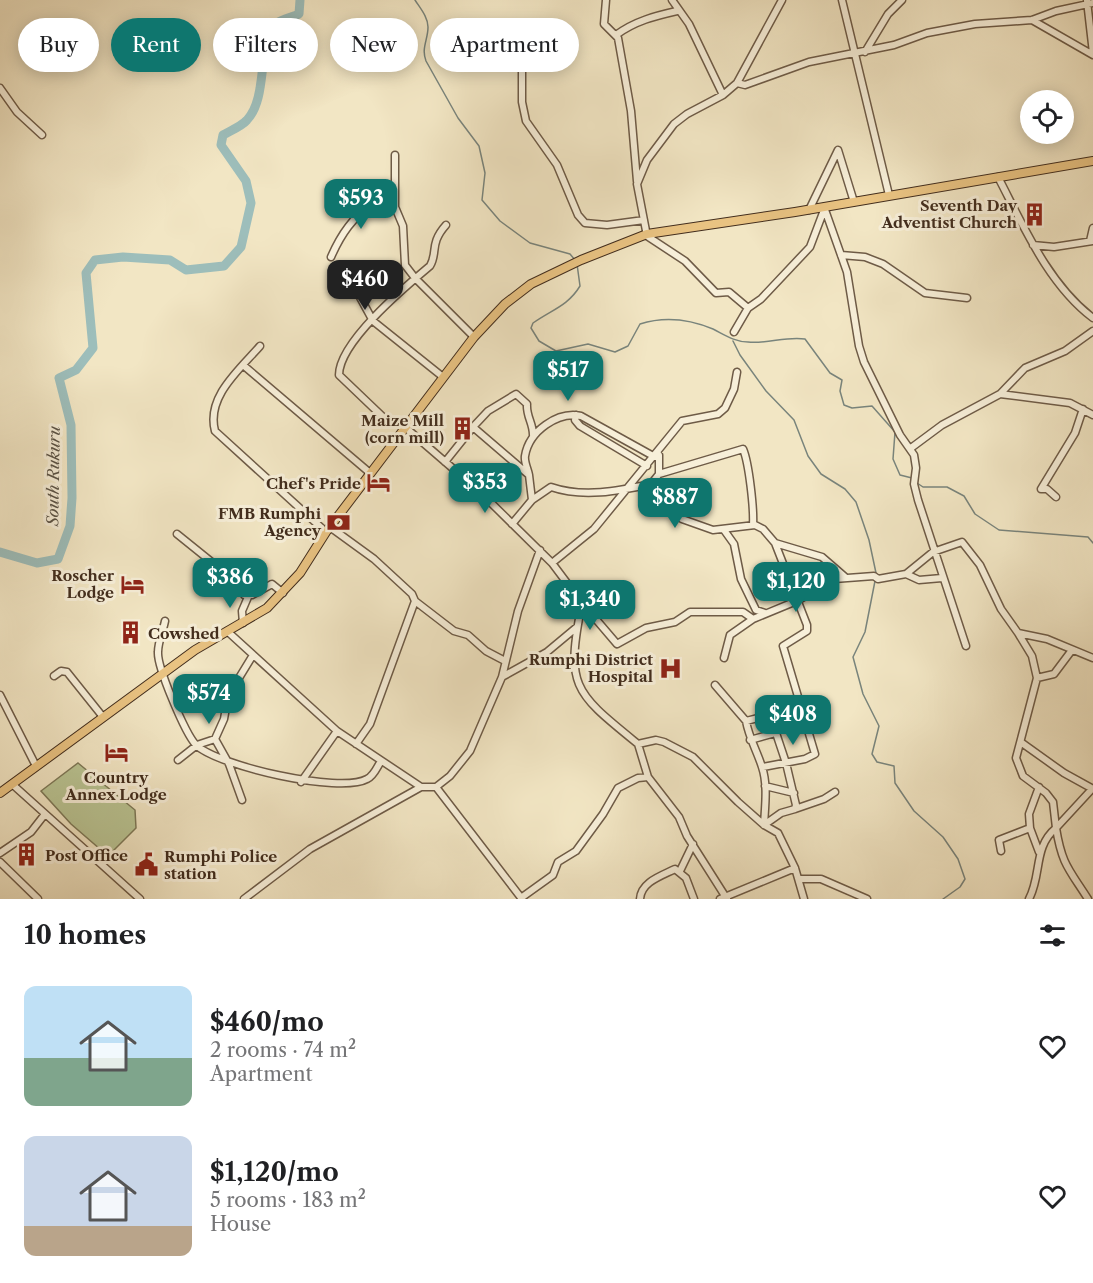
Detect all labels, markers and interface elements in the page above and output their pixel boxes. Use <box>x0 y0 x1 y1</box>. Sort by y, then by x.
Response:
chip: Buy <box>18 18 99 72</box>
chip: Rent <box>111 18 201 72</box>
chip: Filters <box>213 18 318 72</box>
chip: New <box>330 18 418 72</box>
chip: Apartment <box>430 18 579 72</box>
map controls <box>1020 90 1074 144</box>
button: locate <box>1020 90 1074 144</box>
pin: $593 <box>325 179 397 230</box>
text: $593 <box>338 186 384 210</box>
place label: Seventh Day Adventist Church <box>881 196 1018 232</box>
building icon: Seventh Day Adventist Church <box>1022 201 1048 227</box>
pin: $460 <box>329 260 401 311</box>
text: $460 <box>341 267 389 291</box>
pin: $517 <box>532 351 604 402</box>
text: $517 <box>547 358 589 382</box>
place label: Maize Mill (corn mill) <box>361 411 444 447</box>
building icon: Maize Mill (corn mill) <box>449 416 475 442</box>
water label: South Rukuru <box>42 425 64 527</box>
pin: $353 <box>449 463 521 514</box>
hotel icon: Chef's Pride <box>366 470 392 496</box>
text: $353 <box>463 470 507 494</box>
place label: Chef's Pride <box>266 474 361 493</box>
pin: $887 <box>639 478 711 529</box>
text: $887 <box>652 485 698 509</box>
place label: FMB Rumphi Agency <box>218 504 322 540</box>
bank icon: FMB Rumphi Agency <box>326 509 352 535</box>
pin: $386 <box>194 558 266 609</box>
pin: $1,120 <box>747 562 845 613</box>
text: $386 <box>207 565 253 589</box>
place label: Roscher Lodge <box>51 566 115 602</box>
text: $1,120 <box>766 569 826 593</box>
hotel icon: Roscher Lodge <box>119 571 145 597</box>
pin: $1,340 <box>541 580 639 631</box>
text: $1,340 <box>559 587 621 611</box>
building icon: Cowshed <box>117 620 143 646</box>
place label: Cowshed <box>148 624 220 643</box>
place label: Rumphi District Hospital <box>529 650 653 686</box>
hospital icon: Rumphi District Hospital <box>658 655 684 681</box>
pin: $574 <box>173 674 245 725</box>
text: $574 <box>187 681 231 705</box>
pin: $408 <box>757 695 829 746</box>
text: $408 <box>769 702 817 726</box>
hotel icon: Country Annex Lodge <box>103 740 129 766</box>
place label: Country Annex Lodge <box>64 768 167 804</box>
building icon: Post Office <box>14 842 40 868</box>
place label: Post Office <box>45 846 128 865</box>
place label: Rumphi Police station <box>164 847 277 883</box>
public building icon: Rumphi Police station <box>133 852 159 878</box>
text: 10 homes <box>24 919 146 951</box>
icon: filters <box>1036 919 1069 952</box>
text: $460/mo <box>210 1006 324 1038</box>
icon: home <box>72 1010 144 1082</box>
icon: heart <box>1036 1030 1069 1063</box>
text: 2 rooms · 74 m² <box>210 1038 356 1062</box>
text: Apartment <box>210 1062 313 1086</box>
text: $1,120/mo <box>210 1156 339 1188</box>
icon: home <box>72 1160 144 1232</box>
icon: heart <box>1036 1180 1069 1213</box>
text: 5 rooms · 183 m² <box>210 1188 366 1212</box>
text: House <box>210 1212 271 1236</box>

